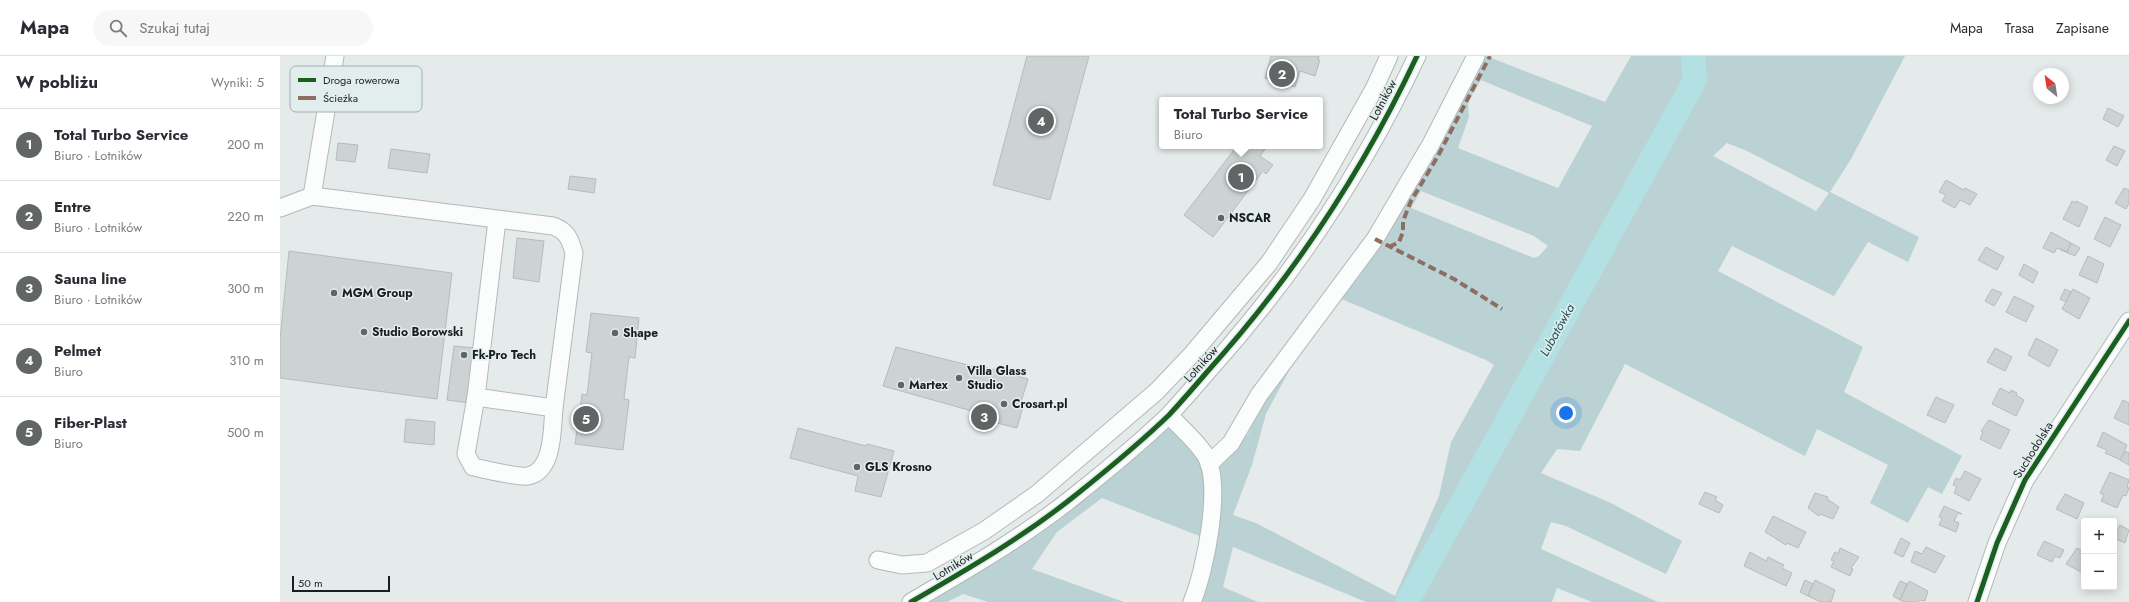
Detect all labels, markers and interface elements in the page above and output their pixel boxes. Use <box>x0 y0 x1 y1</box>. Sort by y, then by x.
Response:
search box <box>93 10 373 46</box>
text: Mapa <box>20 14 69 41</box>
icon: search <box>107 17 129 39</box>
text: Szukaj tutaj <box>139 17 210 39</box>
text: Mapa <box>1950 18 1983 38</box>
text: Trasa <box>2005 18 2034 38</box>
text: Zapisane <box>2056 18 2109 38</box>
pin: 2 <box>1269 59 1295 89</box>
legend <box>290 66 422 112</box>
north arrow <box>2033 68 2069 104</box>
text: W pobliżu <box>16 70 98 94</box>
text: Droga rowerowa <box>323 72 400 88</box>
text: Wyniki: 5 <box>211 73 264 92</box>
street label: Lotników <box>1365 76 1402 124</box>
text: Ścieżka <box>323 90 358 106</box>
popup <box>1159 97 1323 149</box>
text: Total Turbo Service <box>1174 103 1308 125</box>
pin: 4 <box>1028 106 1054 136</box>
text: Total Turbo Service <box>54 124 188 146</box>
text: Biuro <box>1174 125 1203 144</box>
text: 1 <box>26 135 32 154</box>
text: 200 m <box>227 135 264 154</box>
text: Biuro · Lotników <box>54 146 142 165</box>
pin: 1 <box>1228 162 1254 192</box>
text: Entre <box>54 196 91 218</box>
text: 2 <box>25 207 33 226</box>
text: 220 m <box>227 207 264 226</box>
place label: NSCAR <box>1229 209 1271 227</box>
marker: NSCAR <box>1216 213 1226 223</box>
text: Biuro · Lotników <box>54 218 142 237</box>
text: Sauna line <box>54 268 127 290</box>
text: 3 <box>25 279 33 298</box>
text: 300 m <box>227 279 264 298</box>
place label: MGM Group <box>342 284 413 302</box>
marker: MGM Group <box>329 288 339 298</box>
text: Biuro · Lotników <box>54 290 142 309</box>
water label: Lubatówka <box>1535 300 1579 360</box>
place label: Studio Borowski <box>372 323 463 341</box>
place label: Shape <box>623 324 658 342</box>
marker: Studio Borowski <box>359 327 369 337</box>
marker: Shape <box>610 328 620 338</box>
text: Pelmet <box>54 340 101 362</box>
street label: Lotników <box>1180 341 1223 386</box>
place label: Fk-Pro Tech <box>472 346 536 364</box>
marker: Fk-Pro Tech <box>459 350 469 360</box>
text: 4 <box>24 351 34 370</box>
text: 310 m <box>229 351 264 370</box>
text: Biuro <box>54 362 83 381</box>
place label: Villa Glass Studio <box>966 362 1027 394</box>
marker: Villa Glass Studio <box>954 373 964 383</box>
place label: Martex <box>909 376 949 394</box>
marker: Martex <box>896 380 906 390</box>
place label: Crosart.pl <box>1012 395 1067 413</box>
marker: Crosart.pl <box>999 399 1009 409</box>
pin: 3 <box>971 402 997 432</box>
your location <box>1556 403 1576 423</box>
pin: 5 <box>573 404 599 434</box>
text: Fiber-Plast <box>54 412 127 434</box>
street label: Suchodolska <box>2009 418 2058 482</box>
text: 5 <box>25 423 33 442</box>
text: 500 m <box>227 423 264 442</box>
text: Biuro <box>54 434 83 453</box>
place label: GLS Krosno <box>865 458 932 476</box>
marker: GLS Krosno <box>852 462 862 472</box>
map controls <box>2081 518 2117 590</box>
button: + <box>2081 518 2117 554</box>
street label: Lotników <box>930 547 977 585</box>
button: − <box>2081 554 2117 590</box>
scale bar <box>292 574 390 593</box>
text: 50 m <box>298 575 323 591</box>

